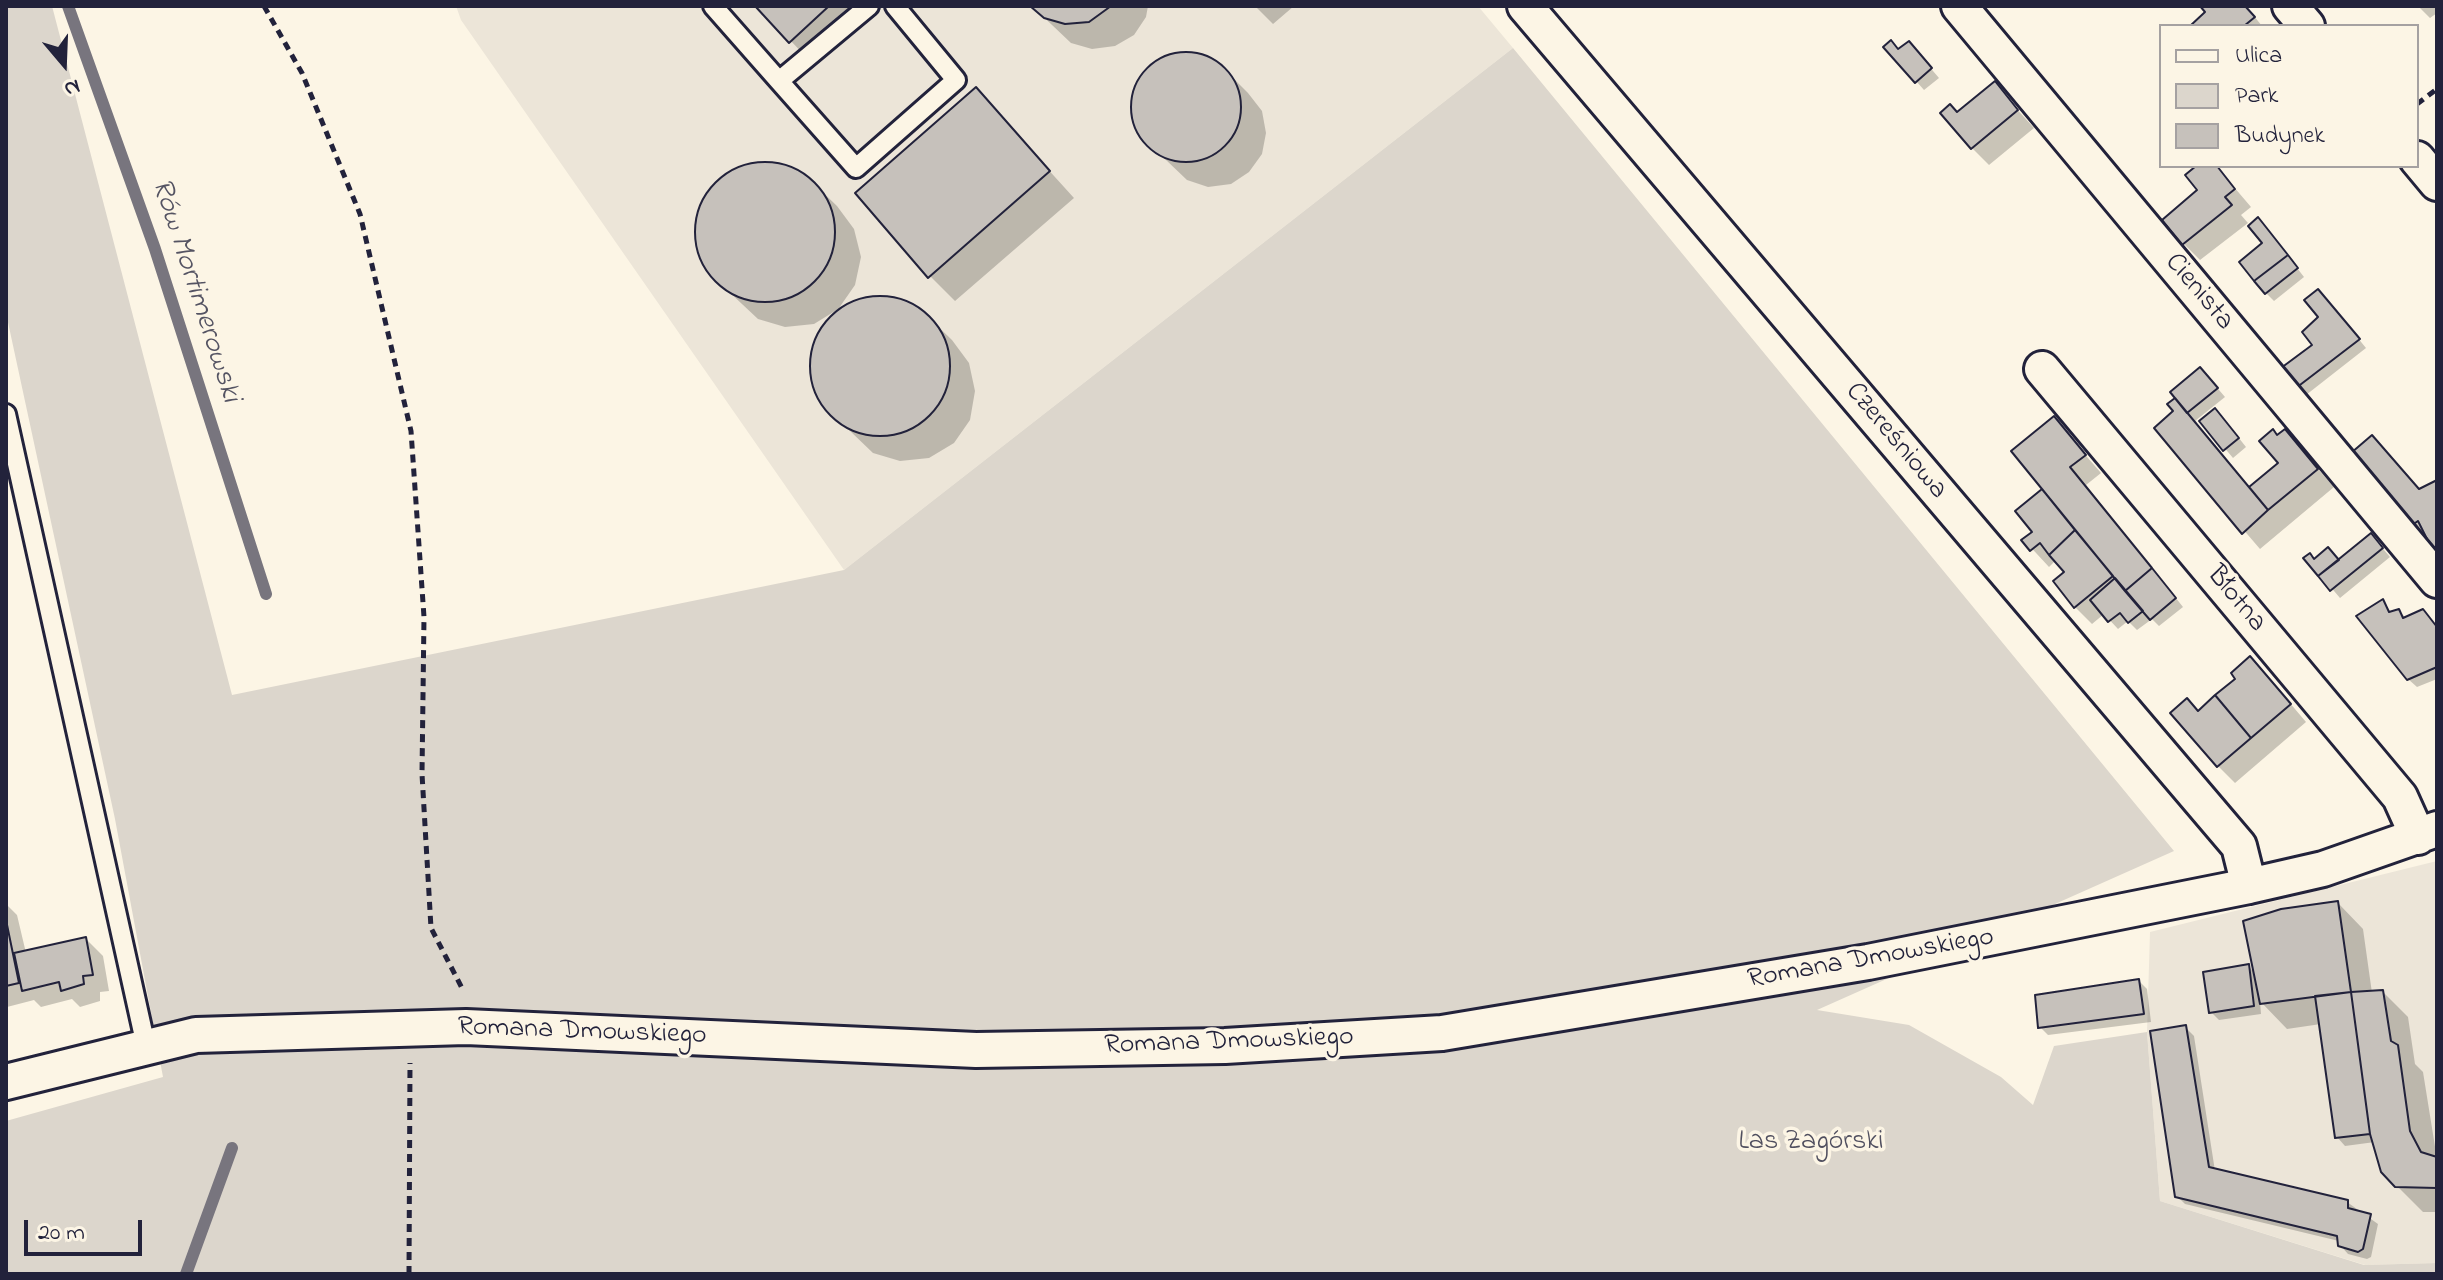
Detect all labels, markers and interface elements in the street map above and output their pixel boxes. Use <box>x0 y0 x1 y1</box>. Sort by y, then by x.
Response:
north arrow <box>24 24 104 104</box>
legend <box>2159 24 2419 168</box>
text: Ulica <box>2235 39 2282 74</box>
text: N <box>60 69 84 104</box>
text: Park <box>2235 79 2278 114</box>
text: Budynek <box>2235 119 2325 154</box>
water label: Rów Mortimerowski <box>141 175 247 407</box>
street label: Cienista <box>2156 248 2240 338</box>
street label: Czereśniowa <box>1836 377 1954 507</box>
street label: Błotna <box>2198 560 2272 640</box>
street label: Romana Dmowskiego <box>1745 922 1997 998</box>
street label: Romana Dmowskiego <box>457 1012 707 1054</box>
street label: Romana Dmowskiego <box>1104 1022 1354 1064</box>
park label: Las Zagórski <box>1738 1126 1884 1160</box>
scale bar <box>28 1204 146 1254</box>
text: 20 m <box>38 1216 85 1251</box>

